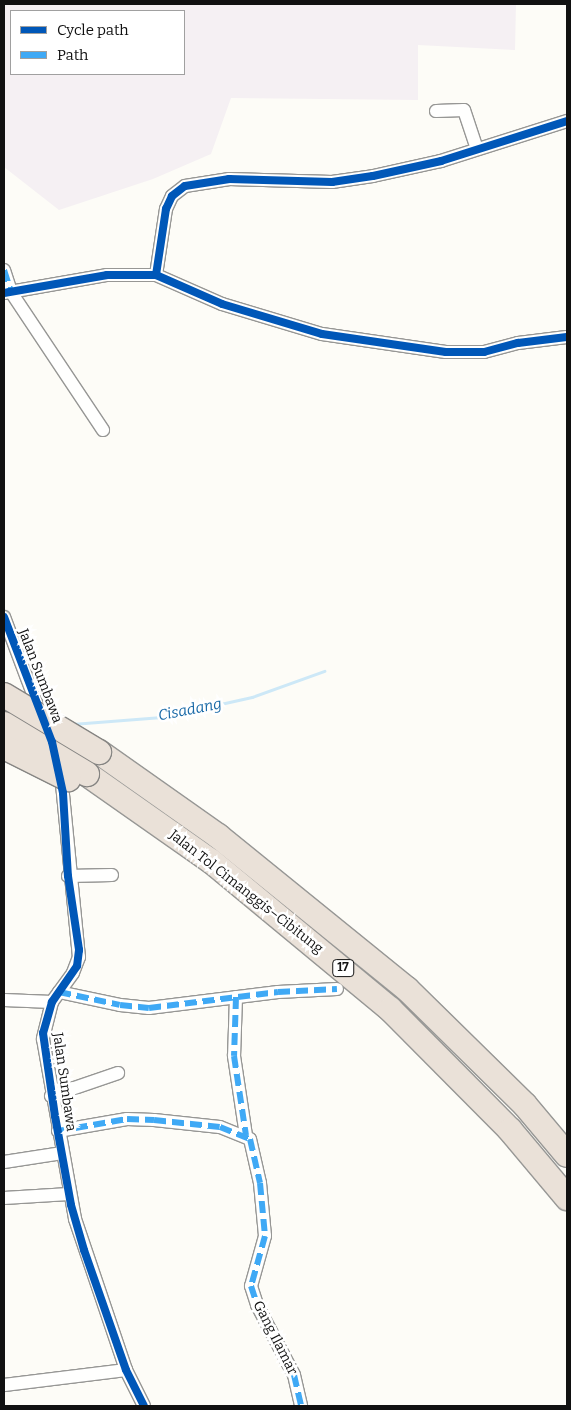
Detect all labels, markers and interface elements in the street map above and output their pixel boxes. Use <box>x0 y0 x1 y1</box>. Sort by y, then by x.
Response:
legend <box>10 10 185 75</box>
text: Cycle path <box>57 21 129 39</box>
text: Path <box>57 46 88 64</box>
street label: Jalan Sumbawa <box>14 627 66 725</box>
water label: Cisadang <box>157 695 223 725</box>
street label: Jalan Tol Cimanggis–Cibitung <box>166 827 326 957</box>
road number: 17 <box>332 958 354 978</box>
street label: Jalan Sumbawa <box>49 1032 79 1132</box>
street label: Gang Ilamar <box>249 1298 301 1378</box>

